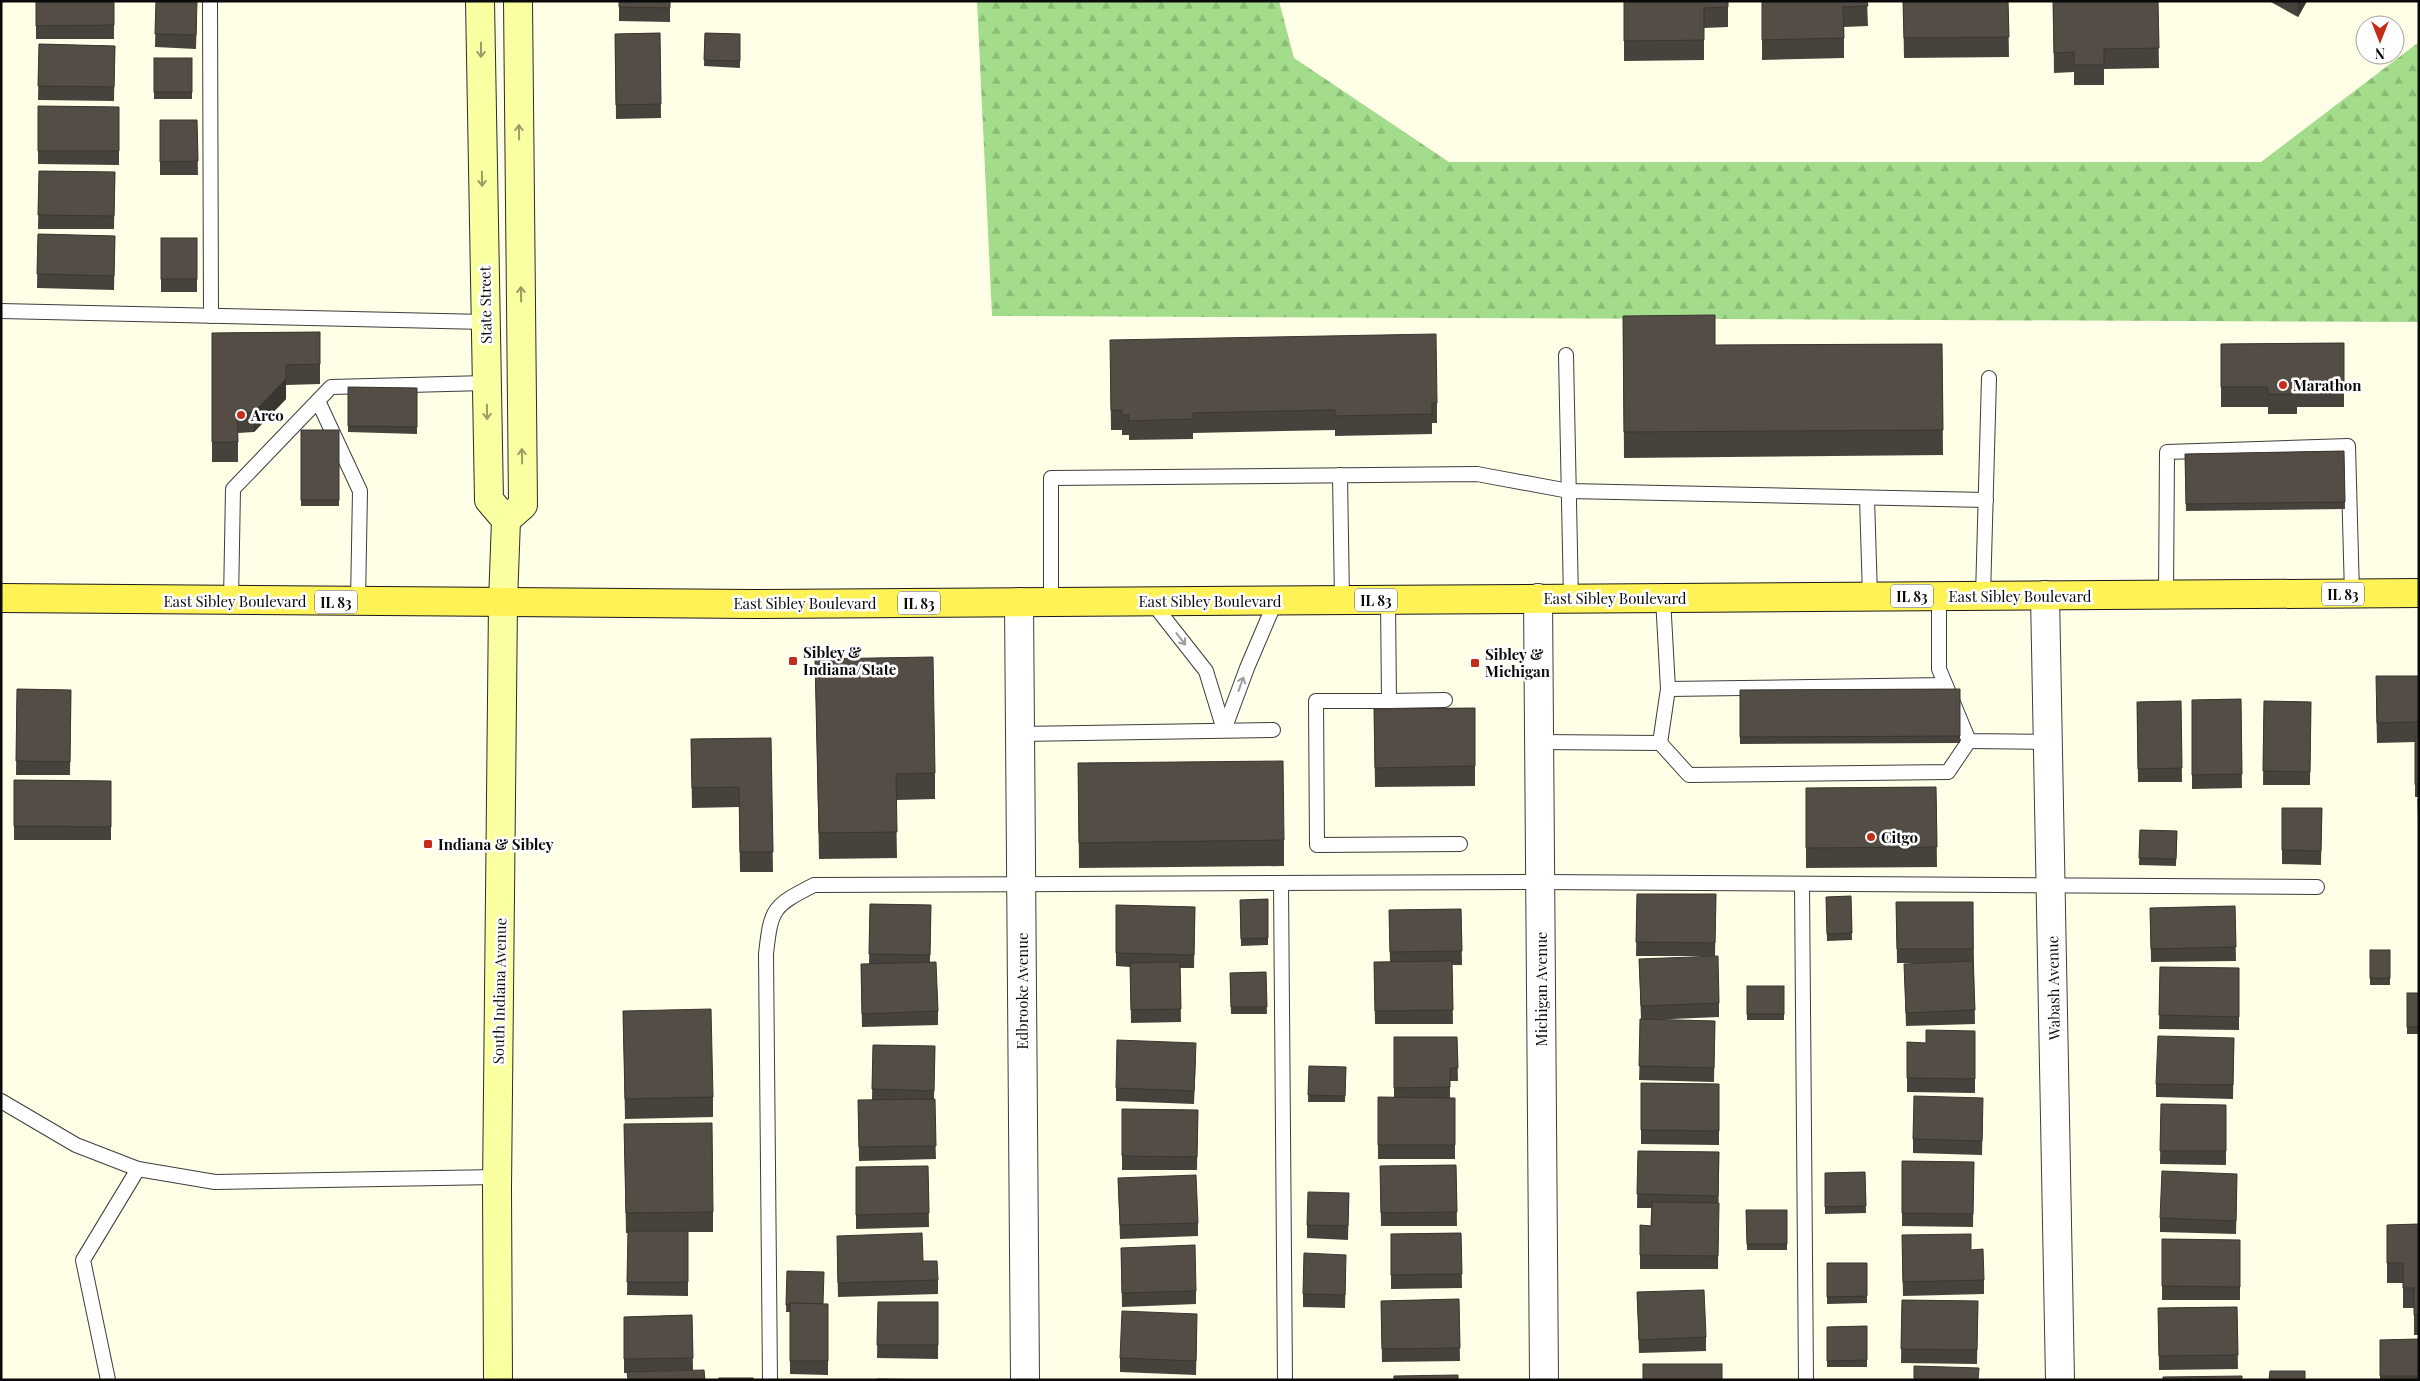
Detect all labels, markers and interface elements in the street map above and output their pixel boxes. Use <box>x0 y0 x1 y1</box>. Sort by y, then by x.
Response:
north arrow <box>2355 15 2405 65</box>
one-way arrow <box>476 42 486 58</box>
text: N <box>2375 44 2385 63</box>
one-way arrow <box>514 124 524 140</box>
one-way arrow <box>478 171 487 187</box>
street label: State Street <box>474 265 496 344</box>
one-way arrow <box>516 286 526 302</box>
place label: Marathon <box>2293 375 2362 395</box>
marker: Marathon <box>2277 379 2289 391</box>
one-way arrow <box>482 403 492 419</box>
place label: Arco <box>250 405 284 425</box>
marker: Arco <box>235 409 247 421</box>
one-way arrow <box>517 449 527 465</box>
road number: IL 83 <box>2322 582 2364 606</box>
road number: IL 83 <box>1891 584 1933 608</box>
street label: East Sibley Boulevard <box>1948 586 2092 606</box>
road number: IL 83 <box>1355 588 1397 612</box>
street label: East Sibley Boulevard <box>1543 588 1687 608</box>
road number: IL 83 <box>315 590 357 614</box>
street label: East Sibley Boulevard <box>163 591 307 611</box>
street label: East Sibley Boulevard <box>1138 591 1282 611</box>
road number: IL 83 <box>898 592 940 614</box>
street label: East Sibley Boulevard <box>733 593 877 613</box>
one-way arrow <box>1176 632 1186 646</box>
place label: Sibley & Indiana/State <box>803 642 897 679</box>
place label: Sibley & Michigan <box>1485 644 1551 681</box>
marker: Sibley & Indiana/State <box>787 655 799 667</box>
marker: Sibley & Michigan <box>1469 657 1481 669</box>
one-way arrow <box>1237 677 1246 692</box>
place label: Citgo <box>1881 827 1918 847</box>
marker: Citgo <box>1865 831 1877 843</box>
place label: Indiana & Sibley <box>438 834 554 854</box>
marker: Indiana & Sibley <box>422 838 434 850</box>
street label: South Indiana Avenue <box>488 918 510 1064</box>
street label: Edbrooke Avenue <box>1012 932 1032 1050</box>
street label: Michigan Avenue <box>1531 932 1551 1046</box>
street label: Wabash Avenue <box>2042 936 2064 1041</box>

